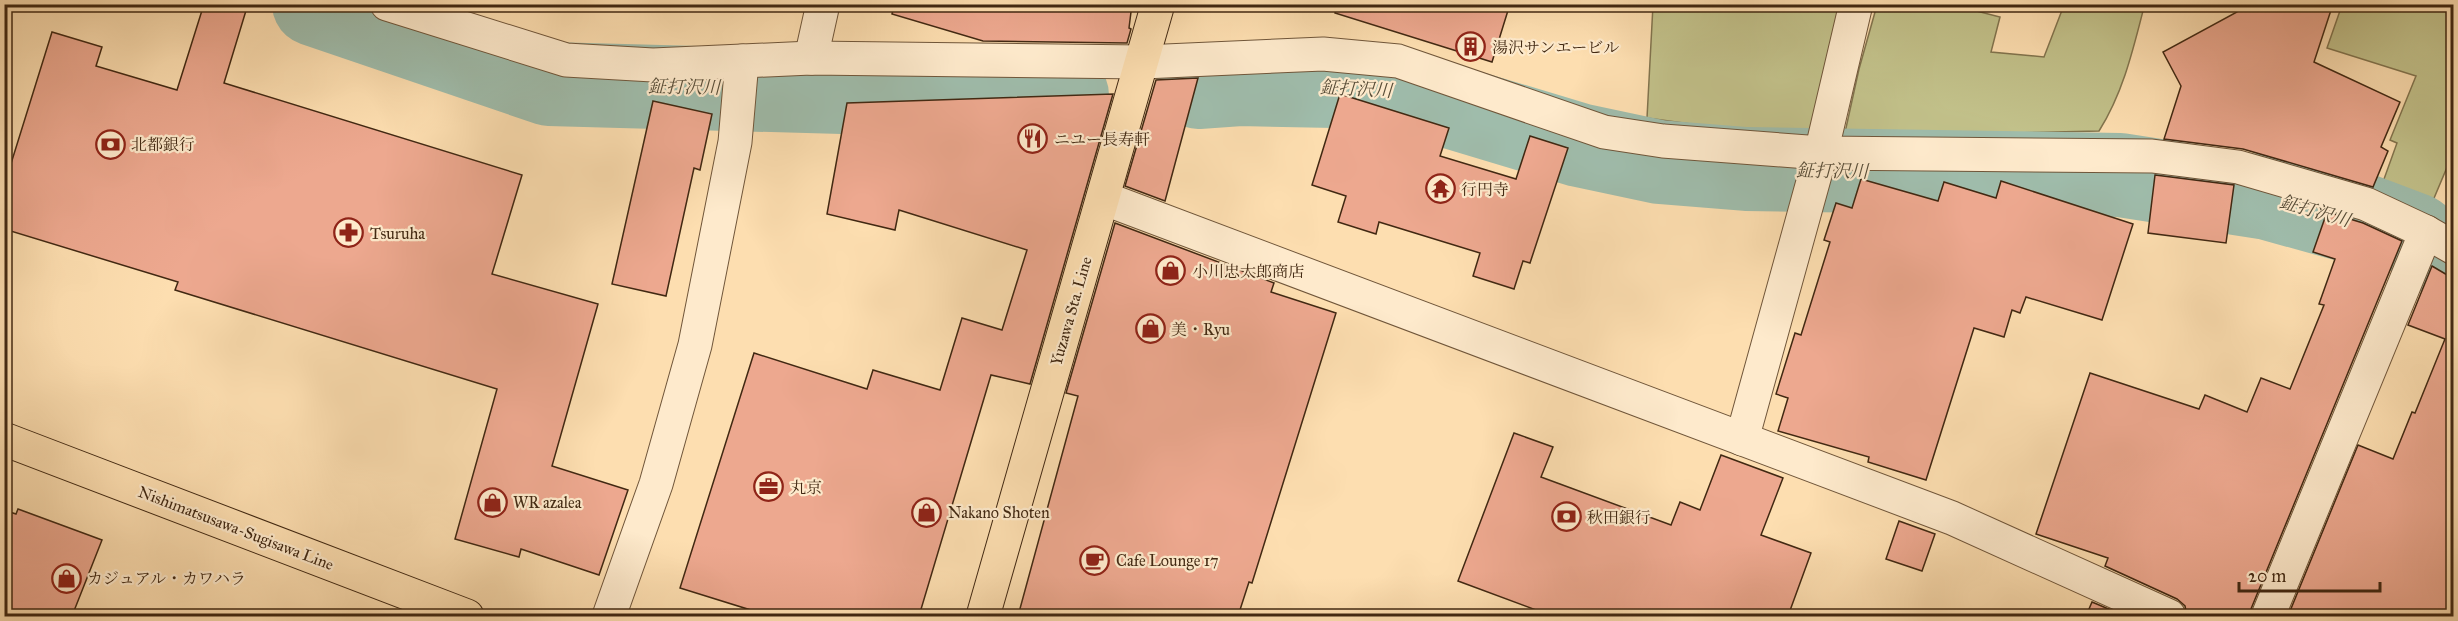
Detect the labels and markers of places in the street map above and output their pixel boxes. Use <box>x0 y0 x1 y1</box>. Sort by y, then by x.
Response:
building icon: 湯沢サンエービル <box>1455 31 1487 63</box>
place label: 湯沢サンエービル <box>1492 38 1619 57</box>
restaurant icon: ニユー長寿軒 <box>1017 123 1049 155</box>
bank icon: 北都銀行 <box>94 128 126 160</box>
place label: ニユー長寿軒 <box>1054 130 1150 149</box>
place label: 北都銀行 <box>131 135 195 154</box>
temple icon: 行円寺 <box>1424 173 1456 205</box>
place label: 行円寺 <box>1461 180 1509 199</box>
pharmacy icon: Tsuruha <box>333 217 365 249</box>
place label: Tsuruha <box>370 224 425 243</box>
shop icon: 小川忠太郎商店 <box>1155 255 1187 287</box>
place label: 小川忠太郎商店 <box>1192 262 1304 281</box>
shop icon: 美・Ryu <box>1134 313 1166 345</box>
place label: 美・Ryu <box>1171 320 1230 339</box>
office icon: 丸京 <box>753 471 785 503</box>
place label: 丸京 <box>790 478 822 497</box>
shop icon: WR azalea <box>476 486 508 518</box>
place label: WR azalea <box>513 493 582 512</box>
shop icon: Nakano Shoten <box>911 496 943 528</box>
bank icon: 秋田銀行 <box>1550 501 1582 533</box>
place label: Nakano Shoten <box>948 503 1050 522</box>
place label: 秋田銀行 <box>1587 508 1651 527</box>
cafe icon: Cafe Lounge 17 <box>1079 544 1111 576</box>
place label: Cafe Lounge 17 <box>1116 551 1219 571</box>
shop icon: カジュアル・カワハラ <box>50 562 82 594</box>
place label: カジュアル・カワハラ <box>87 569 246 588</box>

